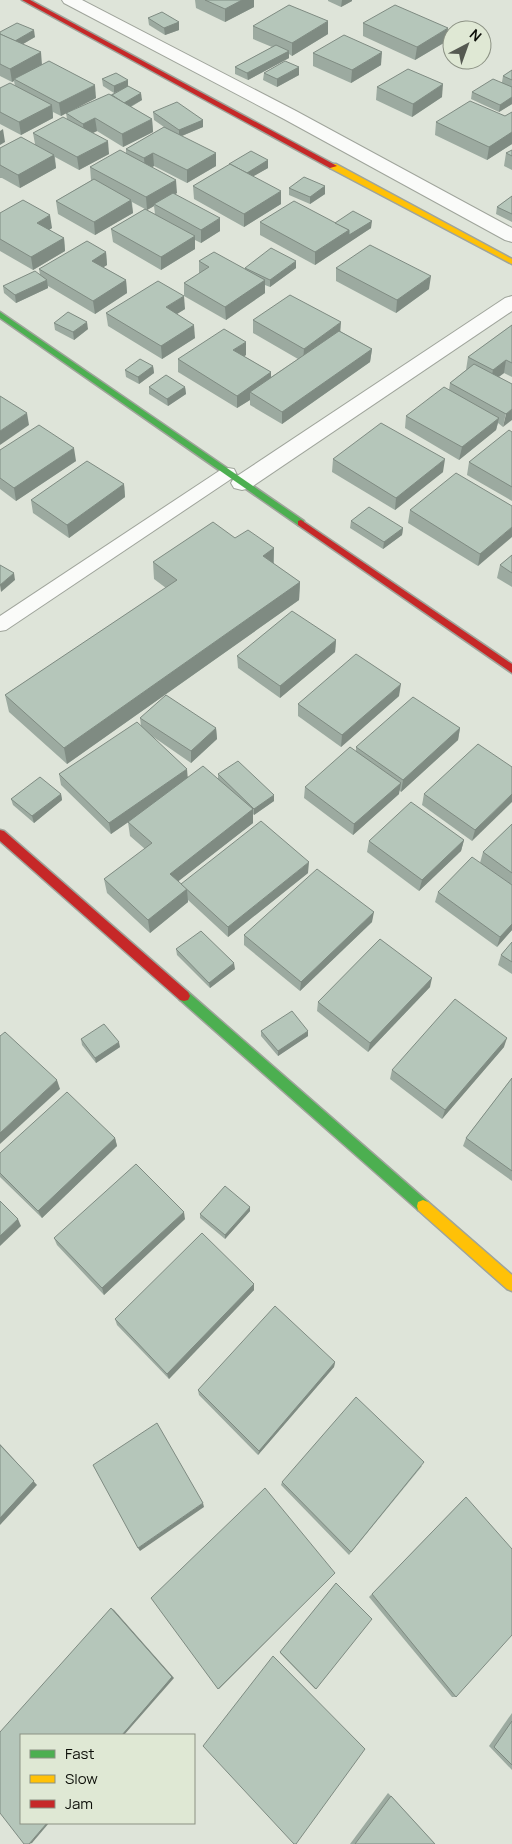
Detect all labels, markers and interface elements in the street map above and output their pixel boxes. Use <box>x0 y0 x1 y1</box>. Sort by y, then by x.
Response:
north arrow <box>442 20 492 70</box>
text: N <box>466 24 486 45</box>
legend <box>20 1734 195 1824</box>
text: Fast <box>65 1743 94 1764</box>
text: Slow <box>65 1768 98 1789</box>
text: Jam <box>65 1793 93 1814</box>

